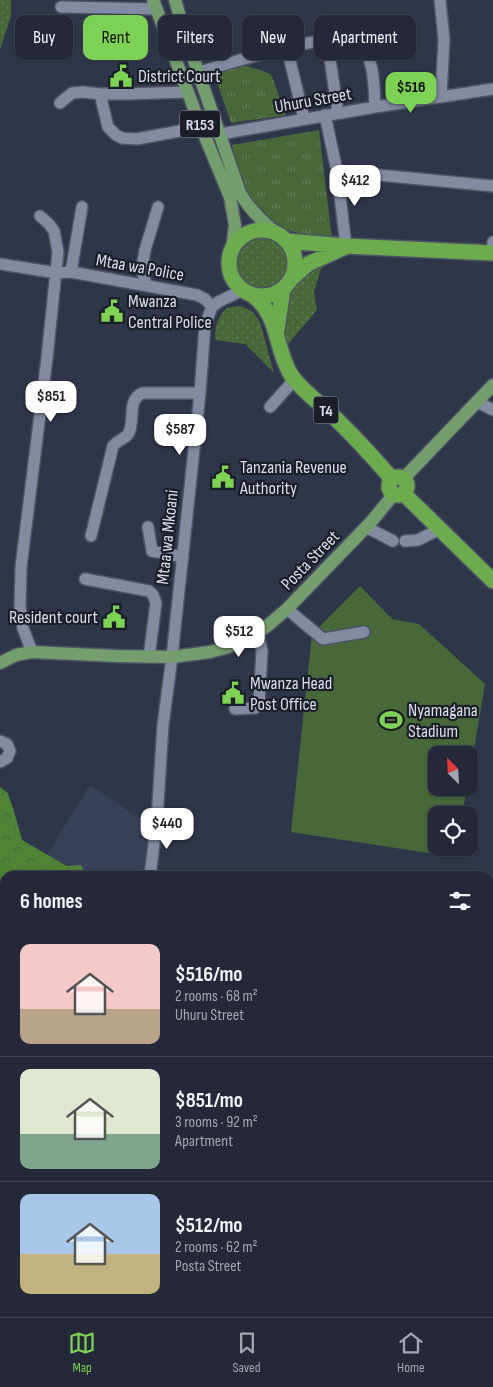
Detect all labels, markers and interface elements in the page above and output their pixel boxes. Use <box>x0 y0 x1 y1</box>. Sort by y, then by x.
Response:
chip: Buy <box>15 15 73 60</box>
chip: Rent <box>83 15 148 60</box>
chip: Filters <box>158 15 232 60</box>
chip: New <box>242 15 304 60</box>
chip: Apartment <box>314 15 416 60</box>
public building icon: District Court <box>108 63 134 89</box>
place label: District Court <box>138 66 221 87</box>
pin: $516 <box>381 72 441 114</box>
text: $516 <box>396 78 426 97</box>
street label: Uhuru Street <box>273 83 354 118</box>
road number: R153 <box>180 110 220 138</box>
pin: $412 <box>325 164 385 207</box>
text: $412 <box>340 171 370 190</box>
street label: Mtaa wa Police <box>94 249 186 286</box>
place label: Mwanza Central Police <box>128 291 212 333</box>
public building icon: Mwanza Central Police <box>99 298 125 324</box>
pin: $851 <box>21 380 81 423</box>
text: $851 <box>36 387 66 406</box>
road number: T4 <box>314 396 338 424</box>
pin: $587 <box>150 414 210 456</box>
text: $587 <box>165 420 195 439</box>
place label: Tanzania Revenue Authority <box>239 457 347 499</box>
public building icon: Tanzania Revenue Authority <box>210 464 236 490</box>
street label: Mtaa wa Mkoani <box>152 489 183 585</box>
street label: Posta Street <box>277 526 344 595</box>
public building icon: Resident court <box>101 604 127 630</box>
place label: Resident court <box>9 607 98 628</box>
pin: $512 <box>209 616 269 658</box>
text: $512 <box>225 622 253 641</box>
place label: Mwanza Head Post Office <box>250 673 332 715</box>
public building icon: Mwanza Head Post Office <box>220 680 246 706</box>
place label: Nyamagana Stadium <box>408 700 478 742</box>
sports icon: Nyamagana Stadium <box>378 707 404 733</box>
north arrow <box>428 746 478 796</box>
map controls <box>428 746 478 856</box>
button: locate <box>428 806 478 856</box>
pin: $440 <box>137 808 197 850</box>
text: $440 <box>152 814 182 833</box>
icon: filters <box>446 887 474 915</box>
text: 6 homes <box>20 889 83 914</box>
text: $516/mo <box>175 962 242 987</box>
icon: home <box>60 964 120 1024</box>
text: 2 rooms · 68 m² <box>175 987 258 1006</box>
text: Uhuru Street <box>175 1006 244 1025</box>
text: $851/mo <box>175 1088 243 1113</box>
icon: home <box>60 1089 120 1149</box>
text: 3 rooms · 92 m² <box>175 1113 258 1132</box>
text: Apartment <box>175 1132 233 1151</box>
text: $512/mo <box>175 1213 242 1238</box>
icon: home <box>60 1214 120 1274</box>
text: 2 rooms · 62 m² <box>175 1238 258 1257</box>
text: Posta Street <box>175 1257 241 1276</box>
tab: Map <box>68 1329 96 1376</box>
tab: Saved <box>232 1329 261 1376</box>
tab: Home <box>397 1329 425 1376</box>

